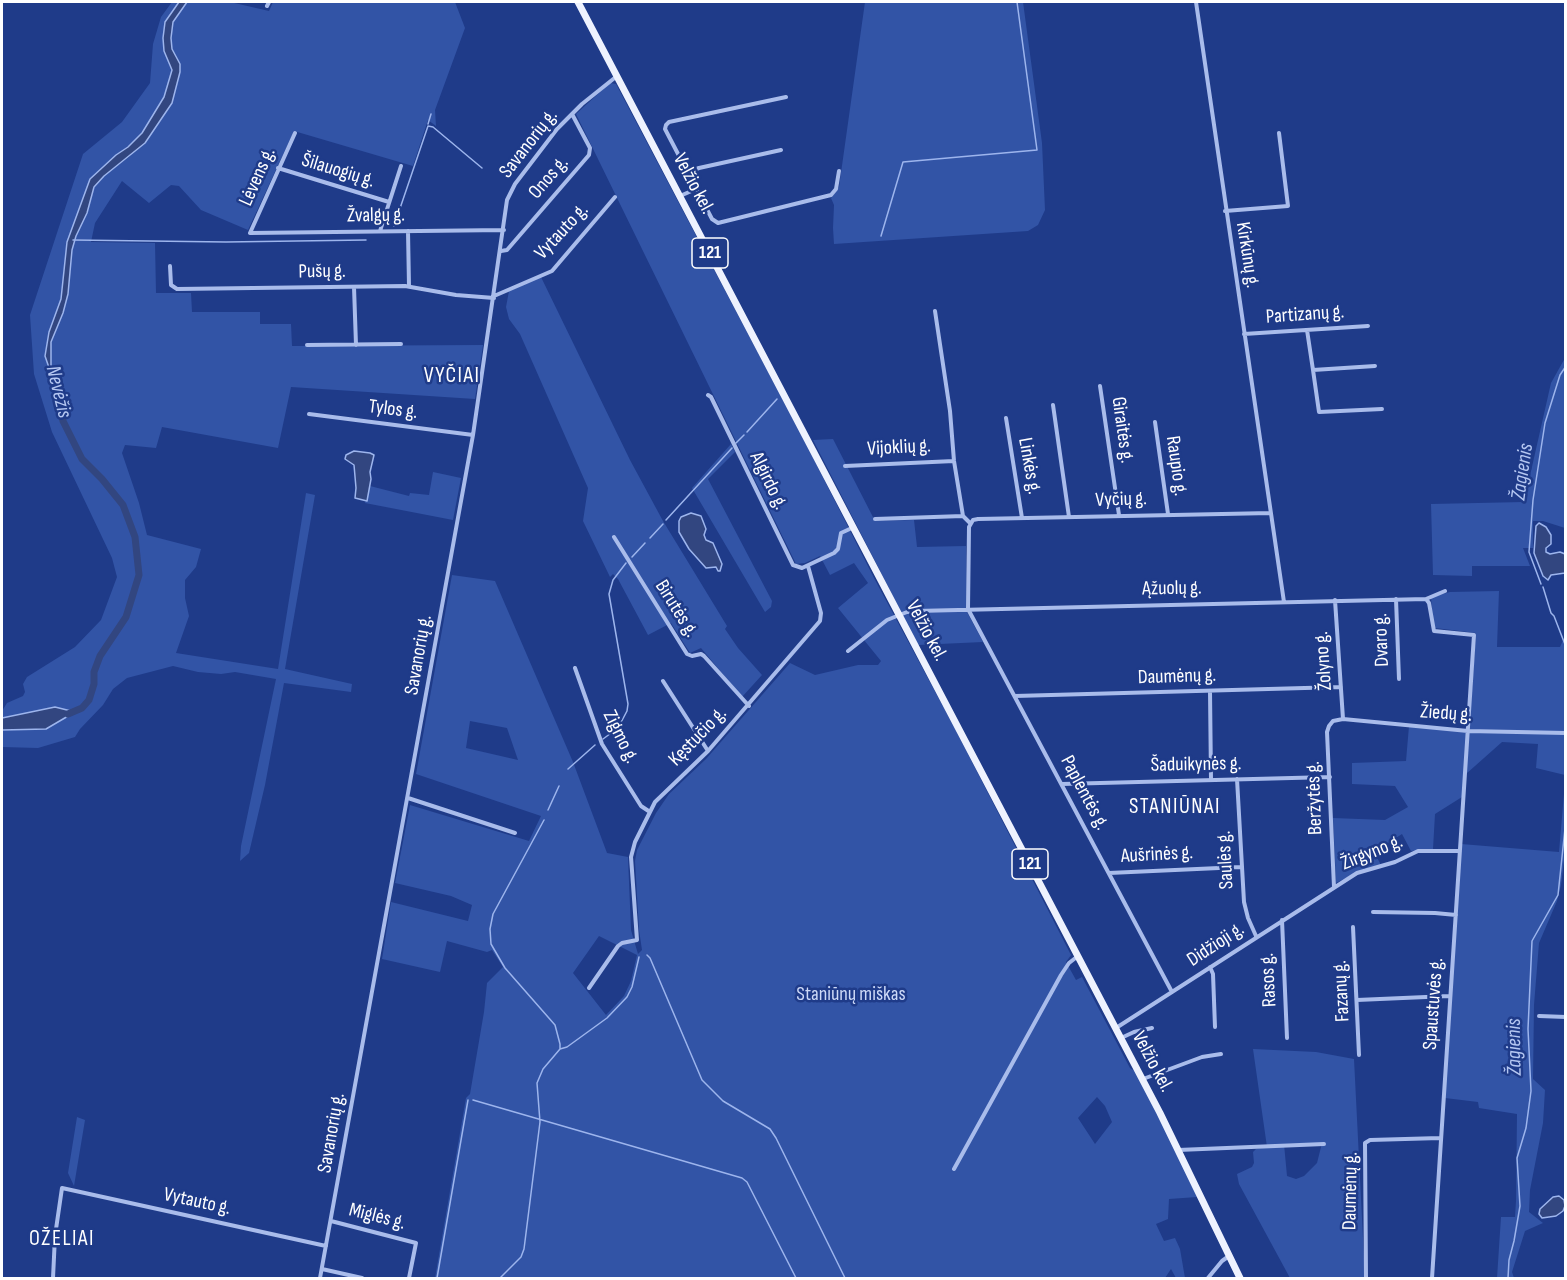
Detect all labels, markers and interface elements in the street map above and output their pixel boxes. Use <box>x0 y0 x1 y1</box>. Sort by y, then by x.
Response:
street label: Savanorių g. <box>495 105 563 183</box>
street label: Lėvens g. <box>235 144 281 210</box>
street label: Šilauogių g. <box>298 149 378 193</box>
street label: Velžio kel. <box>667 150 719 218</box>
street label: Onos g. <box>524 152 574 204</box>
street label: Vytauto g. <box>530 199 594 265</box>
street label: Žvalgų g. <box>347 203 405 229</box>
street label: Kirkūnų g. <box>1230 220 1264 290</box>
road number: 121 <box>692 238 728 268</box>
street label: Pušų g. <box>298 260 346 284</box>
street label: Partizanų g. <box>1265 300 1345 330</box>
water label: Nevėžis <box>39 363 77 421</box>
district label: VYČIAI <box>424 363 480 389</box>
street label: Tylos g. <box>367 395 419 425</box>
street label: Giraitės g. <box>1105 395 1139 465</box>
street label: Vijoklių g. <box>867 434 931 462</box>
street label: Raupio g. <box>1160 434 1192 498</box>
street label: Linkės g. <box>1012 436 1046 496</box>
water label: Žagienis <box>1507 442 1539 502</box>
street label: Algirdo g. <box>744 448 792 514</box>
street label: Vyčių g. <box>1095 487 1147 513</box>
street label: Birutės g. <box>649 576 703 642</box>
street label: Ąžuolų g. <box>1142 576 1202 602</box>
street label: Velžio kel. <box>900 597 952 665</box>
street label: Savanorių g. <box>400 613 438 697</box>
street label: Dvaro g. <box>1369 613 1395 667</box>
street label: Žolyno g. <box>1310 631 1338 691</box>
street label: Daumėnų g. <box>1137 664 1217 690</box>
street label: Žiedų g. <box>1419 700 1473 728</box>
street label: Kęstučio g. <box>664 702 732 772</box>
street label: Zigmo g. <box>597 707 643 767</box>
street label: Paplentės g. <box>1054 752 1114 834</box>
street label: Šaduikynės g. <box>1150 752 1242 778</box>
street label: Beržytės g. <box>1302 761 1328 835</box>
district label: STANIŪNAI <box>1129 794 1221 820</box>
street label: Saulės g. <box>1212 830 1240 890</box>
street label: Žirgyno g. <box>1338 830 1406 876</box>
street label: Aušrinės g. <box>1120 841 1194 869</box>
road number: 121 <box>1012 849 1048 879</box>
street label: Didžioji g. <box>1183 918 1249 972</box>
street label: Rasos g. <box>1256 952 1282 1008</box>
street label: Spaustuvės g. <box>1419 957 1449 1051</box>
street label: Fazanų g. <box>1328 960 1356 1022</box>
park label: Staniūnų miškas <box>796 983 906 1007</box>
water label: Žagienis <box>1502 1018 1528 1076</box>
street label: Velžio kel. <box>1126 1028 1178 1096</box>
street label: Savanorių g. <box>313 1091 351 1175</box>
street label: Daumėnų g. <box>1338 1152 1364 1230</box>
street label: Vytauto g. <box>161 1183 233 1221</box>
street label: Miglės g. <box>346 1198 408 1236</box>
district label: OŽELIAI <box>29 1226 95 1252</box>

